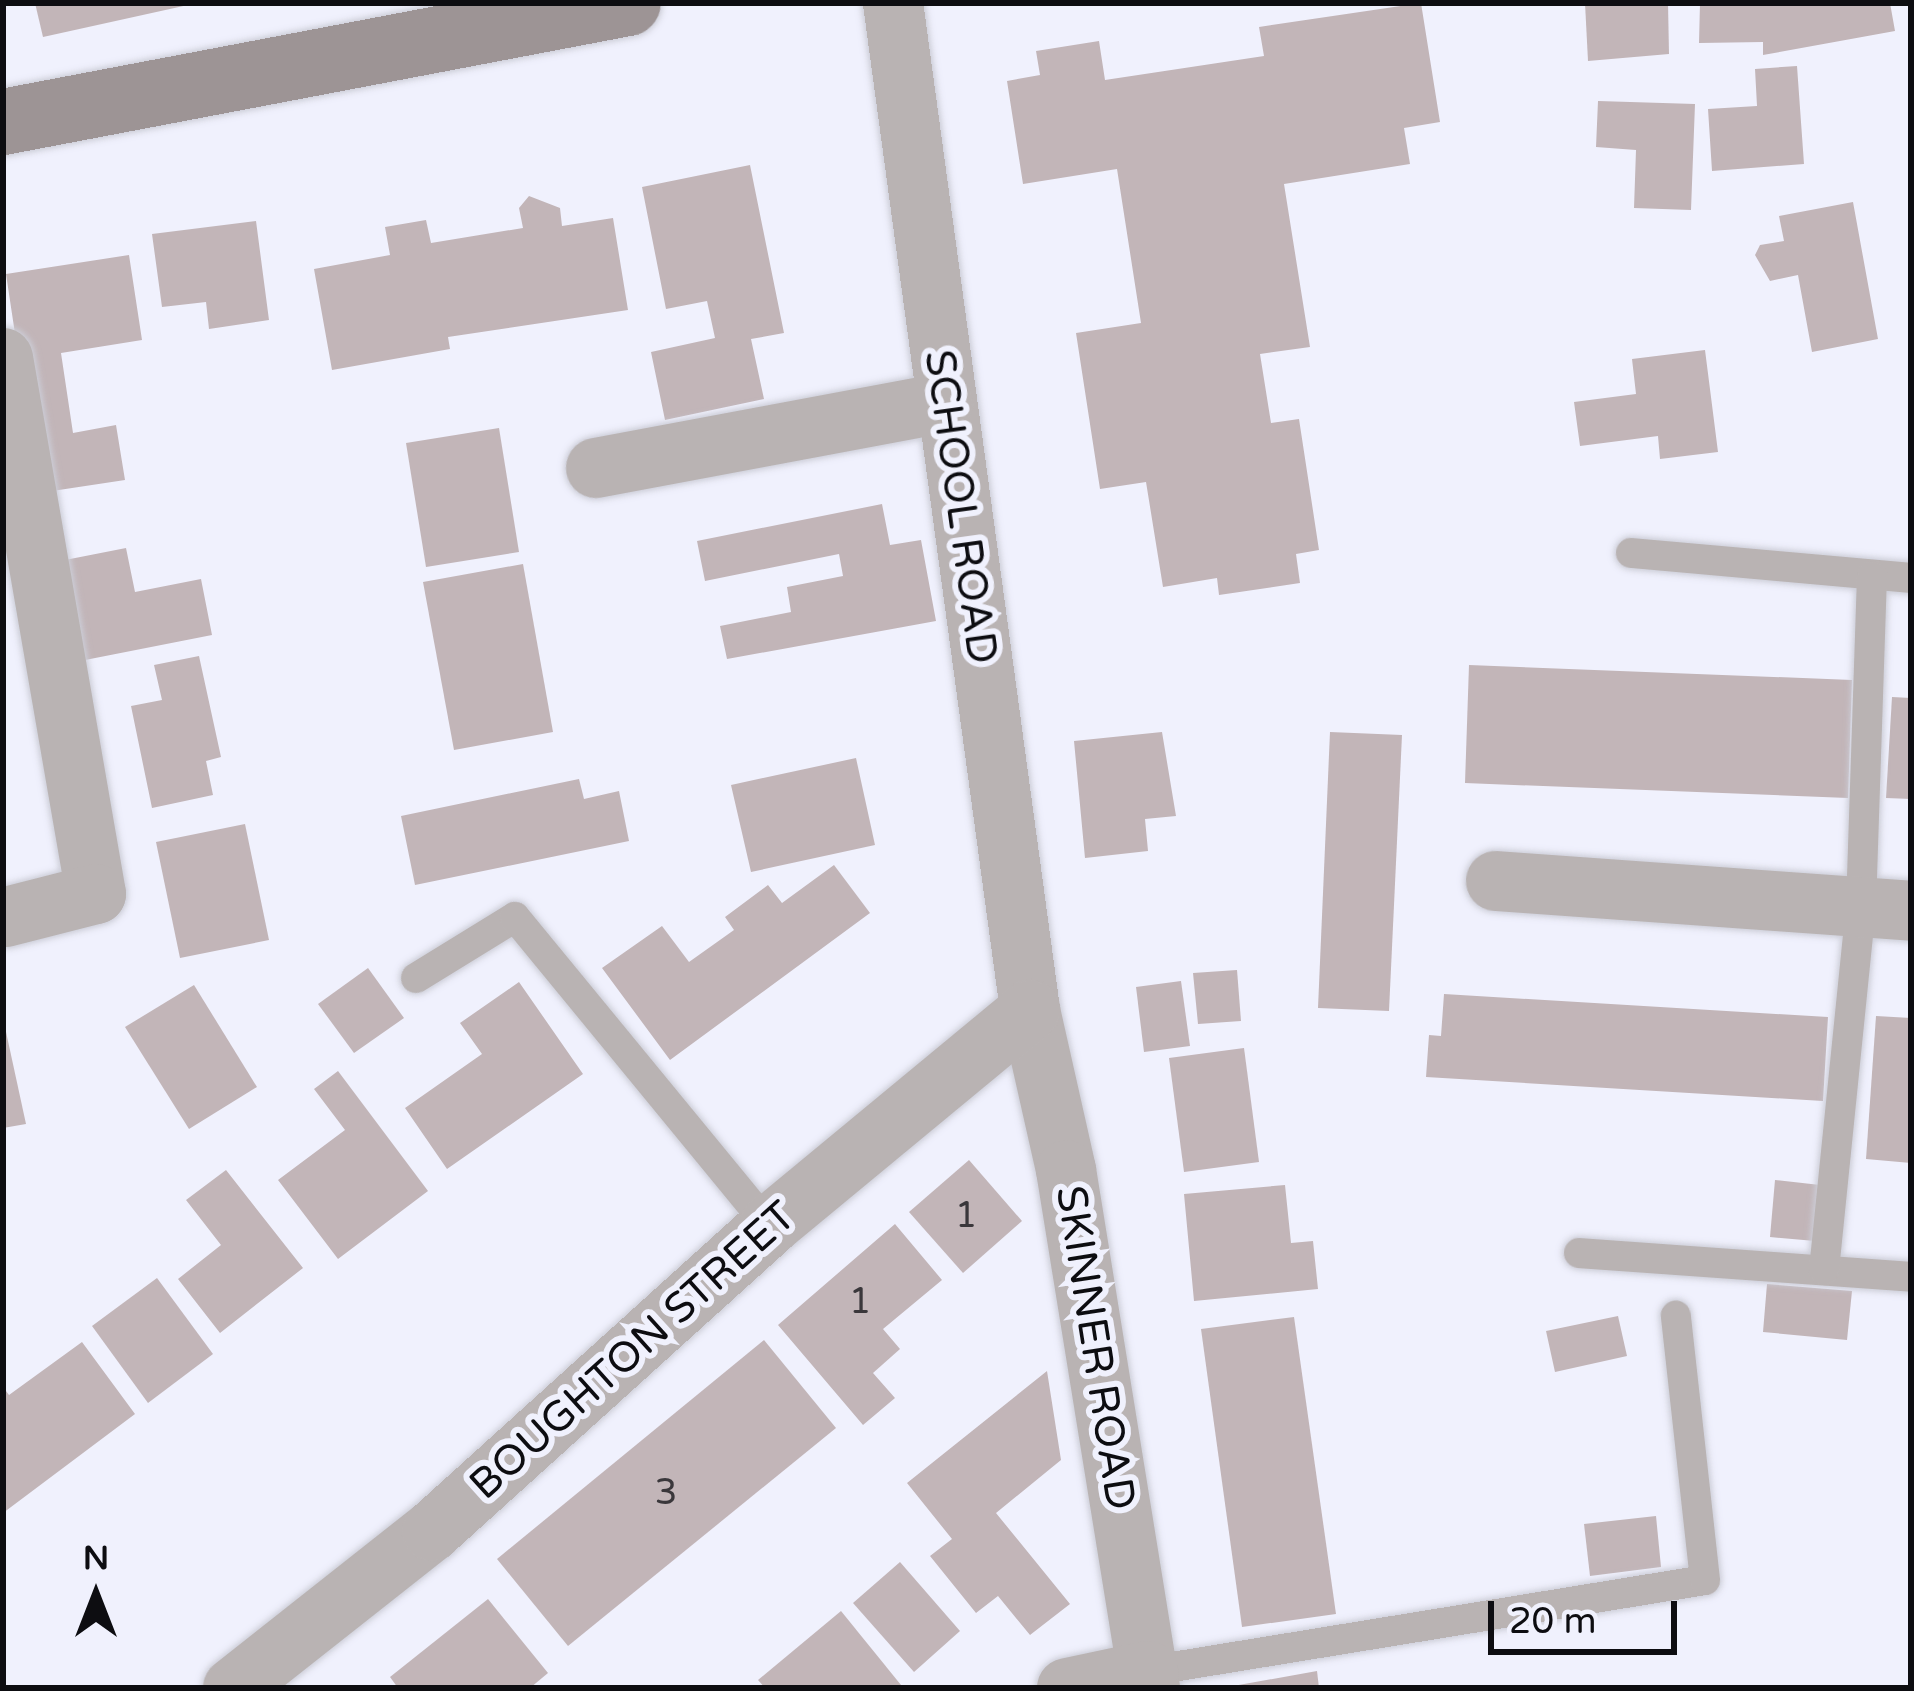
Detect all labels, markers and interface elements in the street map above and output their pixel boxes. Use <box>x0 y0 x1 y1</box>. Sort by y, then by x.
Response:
street label: SCHOOL ROAD <box>913 347 1007 667</box>
street label: SKINNER ROAD <box>1045 1182 1145 1514</box>
street label: BOUGHTON STREET <box>460 1191 806 1511</box>
house number: 1 <box>955 1194 977 1238</box>
house number: 1 <box>849 1280 871 1324</box>
house number: 3 <box>655 1471 677 1515</box>
north arrow <box>36 1535 156 1655</box>
text: N <box>83 1539 109 1578</box>
scale bar <box>1494 1577 1683 1651</box>
text: 20 m <box>1509 1600 1597 1643</box>

